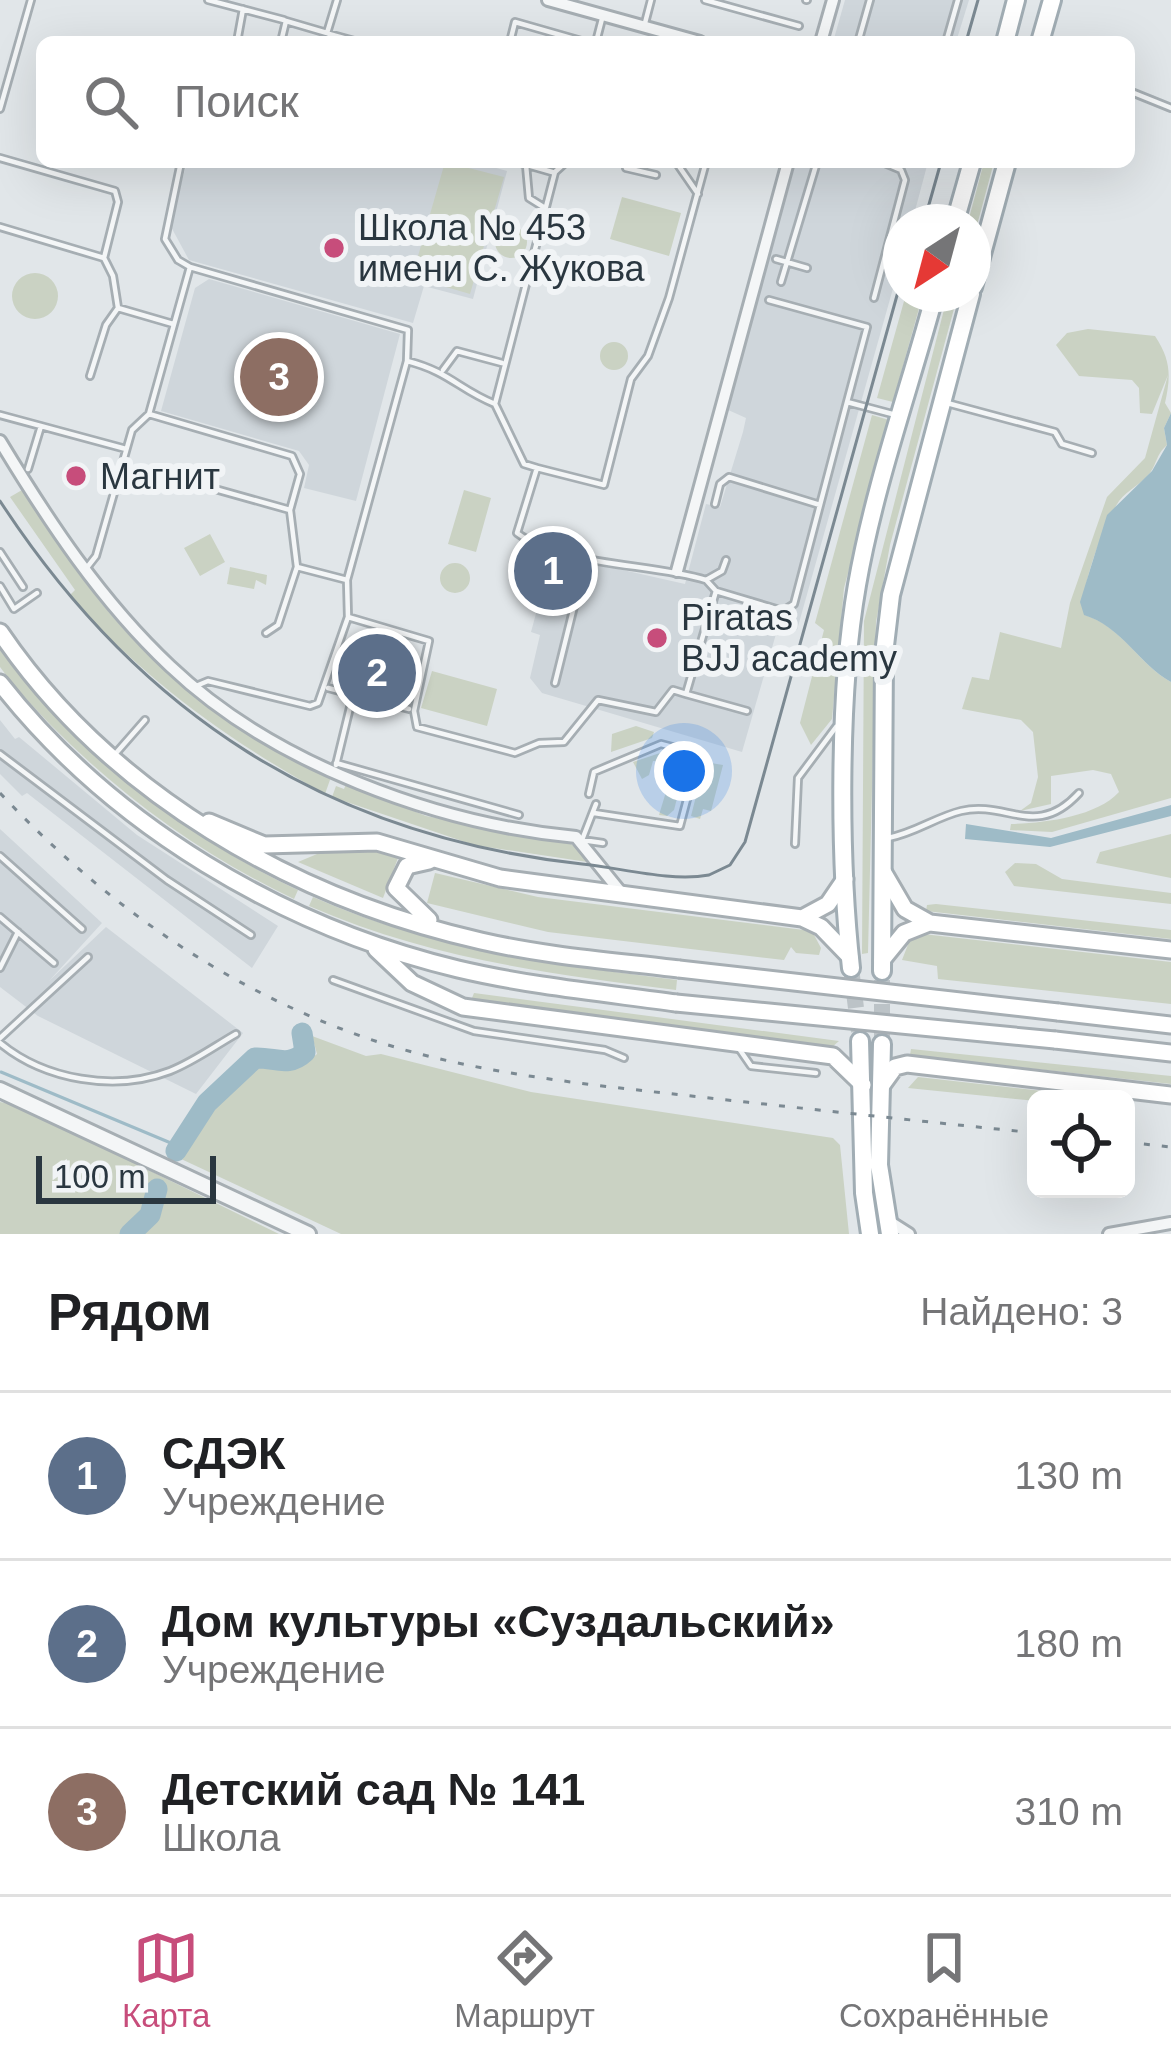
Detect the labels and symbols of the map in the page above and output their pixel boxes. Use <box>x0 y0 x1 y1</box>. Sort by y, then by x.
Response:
north arrow <box>883 204 991 312</box>
place label: Школа № 453 имени С. Жукова <box>358 207 646 289</box>
marker: Школа № 453 имени С. Жукова <box>321 235 347 261</box>
pin: 3 <box>240 332 318 422</box>
place label: Магнит <box>100 456 220 497</box>
marker: Магнит <box>63 463 89 489</box>
pin: 1 <box>514 526 592 616</box>
place label: Piratas BJJ academy <box>681 597 897 679</box>
marker: Piratas BJJ academy <box>644 625 670 651</box>
pin: 2 <box>338 628 416 718</box>
your location <box>654 741 714 801</box>
scale bar <box>36 1150 216 1203</box>

